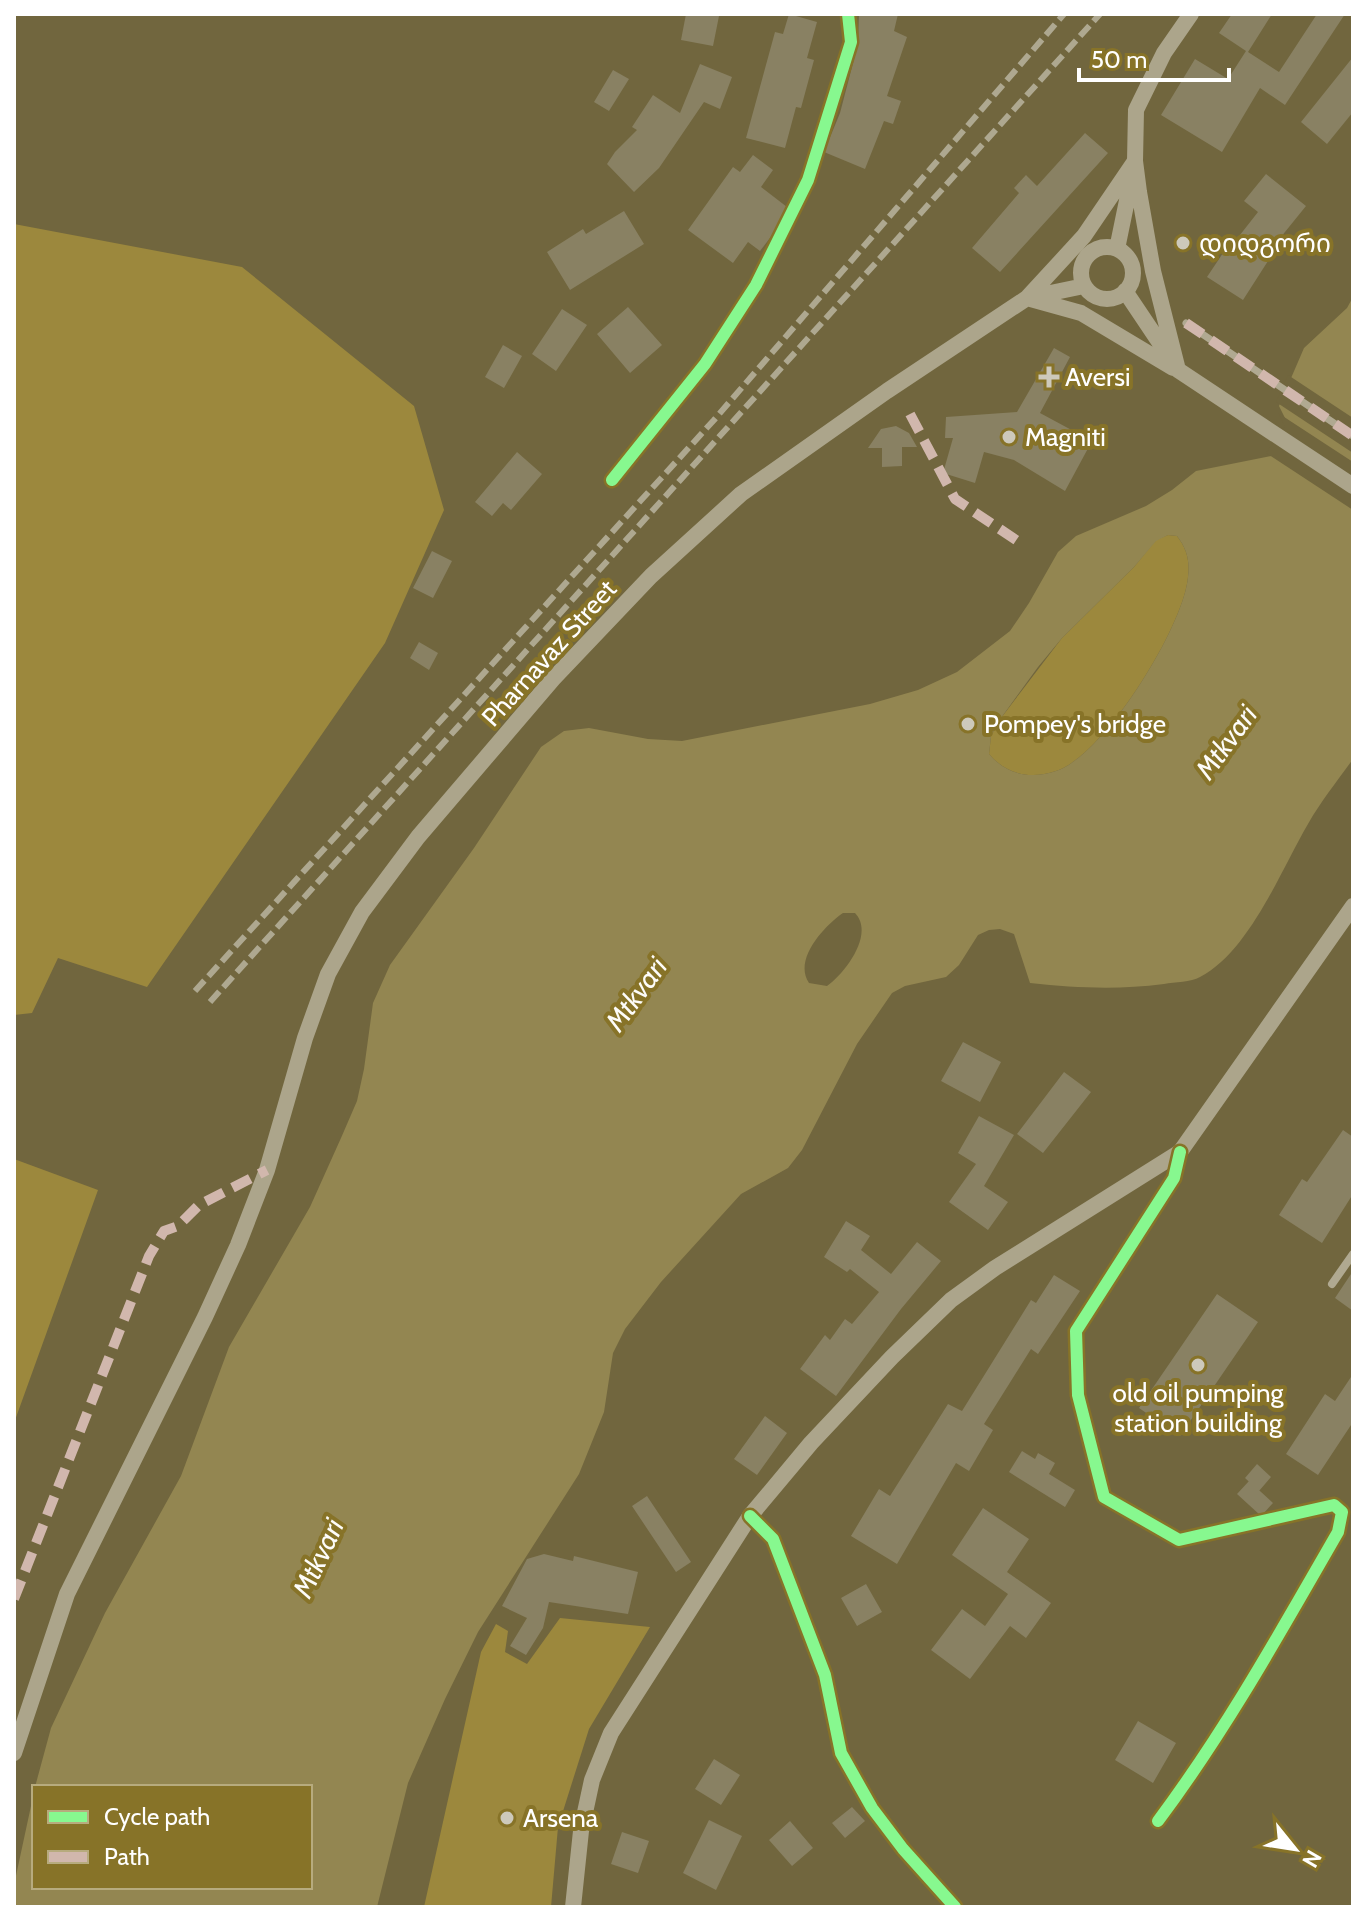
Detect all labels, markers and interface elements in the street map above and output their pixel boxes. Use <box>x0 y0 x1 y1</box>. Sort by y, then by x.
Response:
scale bar <box>1079 32 1229 82</box>
text: 50 m <box>1091 45 1147 74</box>
place label: დიდგორი <box>1199 227 1331 259</box>
marker: დიდგორი <box>1174 234 1192 252</box>
place label: Aversi <box>1065 361 1130 393</box>
marker: Aversi <box>1040 368 1058 386</box>
place label: Magniti <box>1025 421 1106 453</box>
marker: Magniti <box>1000 428 1018 446</box>
street label: Pharnavaz Street <box>475 573 623 733</box>
water label: Mtkvari <box>1187 698 1265 786</box>
place label: Pompey's bridge <box>984 708 1166 740</box>
marker: Pompey's bridge <box>959 715 977 733</box>
water label: Mtkvari <box>597 950 675 1038</box>
marker: old oil pumping station building <box>1189 1356 1207 1374</box>
place label: old oil pumping station building <box>1113 1377 1284 1439</box>
water label: Mtkvari <box>285 1512 351 1604</box>
legend <box>32 1785 312 1889</box>
text: Cycle path <box>104 1802 210 1831</box>
place label: Arsena <box>523 1802 599 1834</box>
marker: Arsena <box>498 1809 516 1827</box>
north arrow <box>1255 1809 1335 1889</box>
text: Path <box>104 1842 150 1871</box>
text: N <box>1296 1845 1327 1872</box>

